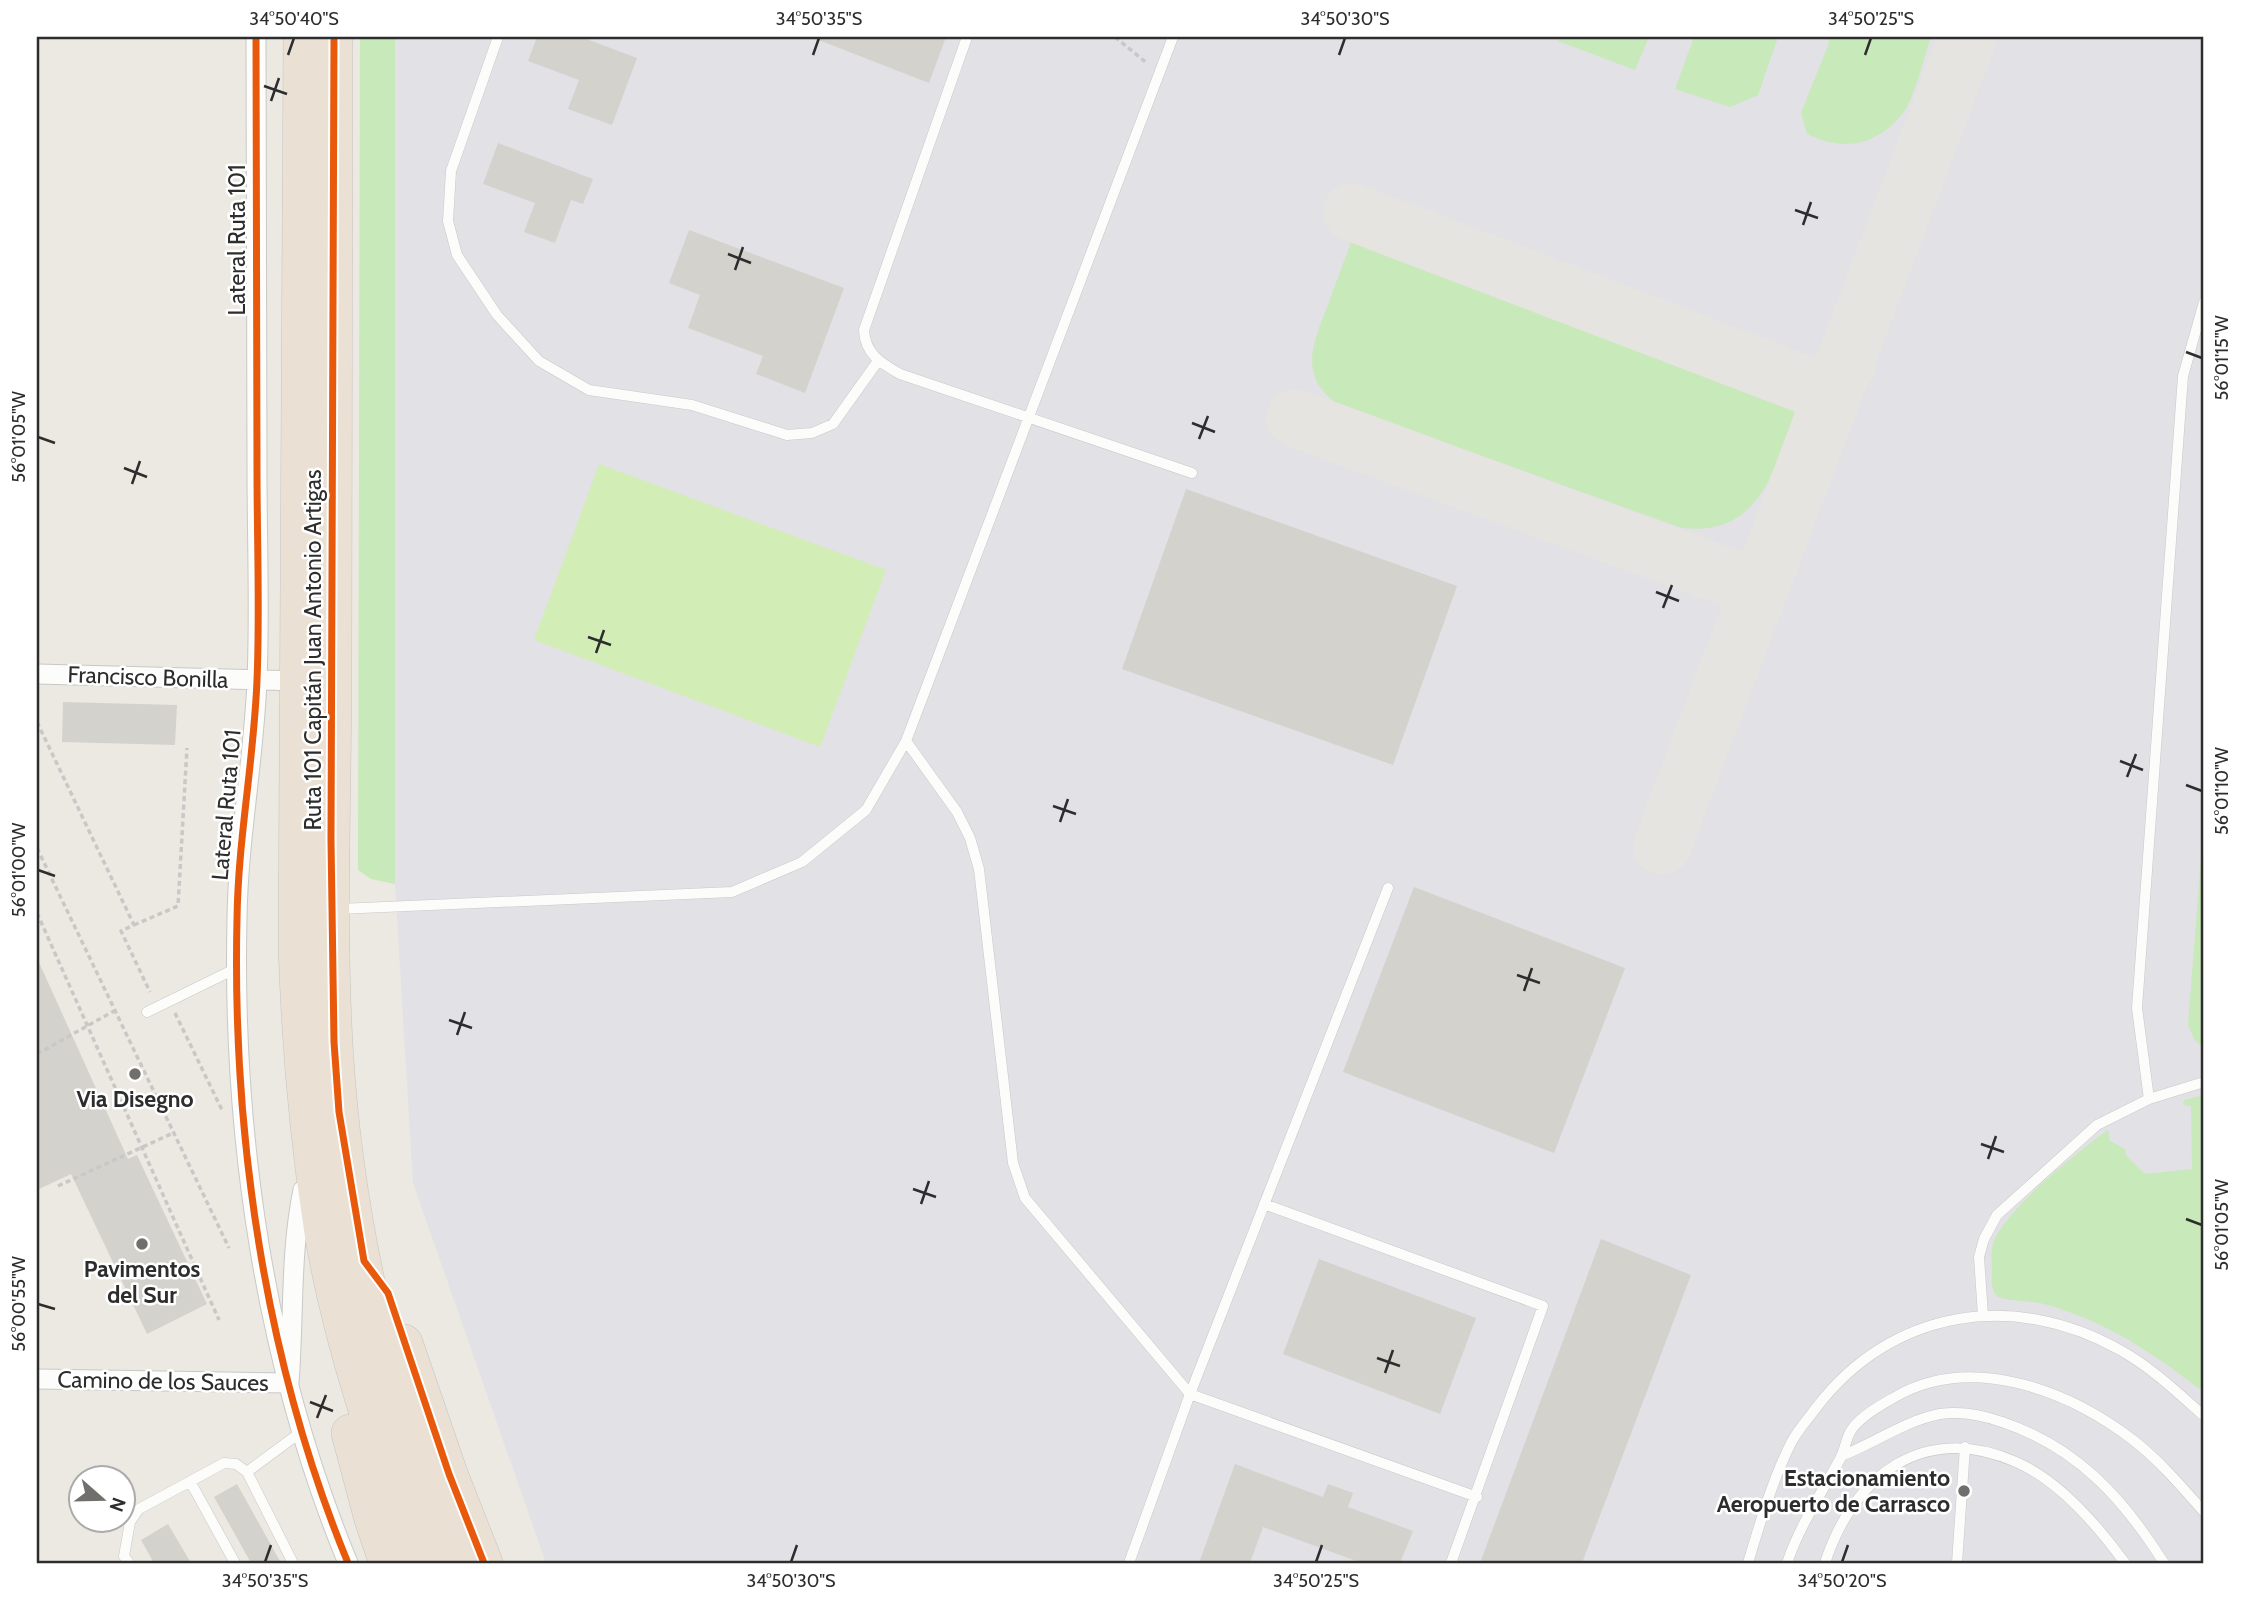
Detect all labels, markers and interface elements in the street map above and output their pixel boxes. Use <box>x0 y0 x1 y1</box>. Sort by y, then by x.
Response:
text: 34°50'40"S <box>249 8 339 30</box>
text: 34°50'35"S <box>776 8 862 30</box>
text: 34°50'30"S <box>1300 8 1390 30</box>
text: 34°50'25"S <box>1828 8 1914 30</box>
street label: Lateral Ruta 101 <box>223 164 251 316</box>
text: 56°01'15"W <box>2211 316 2233 400</box>
text: 56°01'05"W <box>8 391 30 483</box>
street label: Ruta 101 Capitán Juan Antonio Artigas <box>299 469 327 831</box>
street label: Francisco Bonilla <box>67 660 229 694</box>
street label: Lateral Ruta 101 <box>205 728 247 882</box>
text: 56°01'10"W <box>2211 747 2233 835</box>
text: 56°01'00"W <box>8 823 30 917</box>
marker: Via Disegno <box>127 1066 143 1082</box>
place label: Via Disegno <box>76 1085 194 1113</box>
text: 56°01'05"W <box>2211 1179 2233 1271</box>
marker: Pavimentos del Sur <box>134 1236 150 1252</box>
place label: Pavimentos del Sur <box>84 1255 201 1309</box>
text: 56°00'55"W <box>8 1256 30 1352</box>
street label: Camino de los Sauces <box>57 1365 269 1397</box>
north arrow <box>66 1464 136 1534</box>
place label: Estacionamiento Aeropuerto de Carrasco <box>1717 1464 1950 1518</box>
marker: Estacionamiento Aeropuerto de Carrasco <box>1956 1483 1972 1499</box>
text: N <box>104 1494 131 1515</box>
text: 34°50'35"S <box>222 1570 308 1592</box>
text: 34°50'30"S <box>746 1570 836 1592</box>
text: 34°50'25"S <box>1273 1570 1359 1592</box>
text: 34°50'20"S <box>1798 1570 1886 1592</box>

